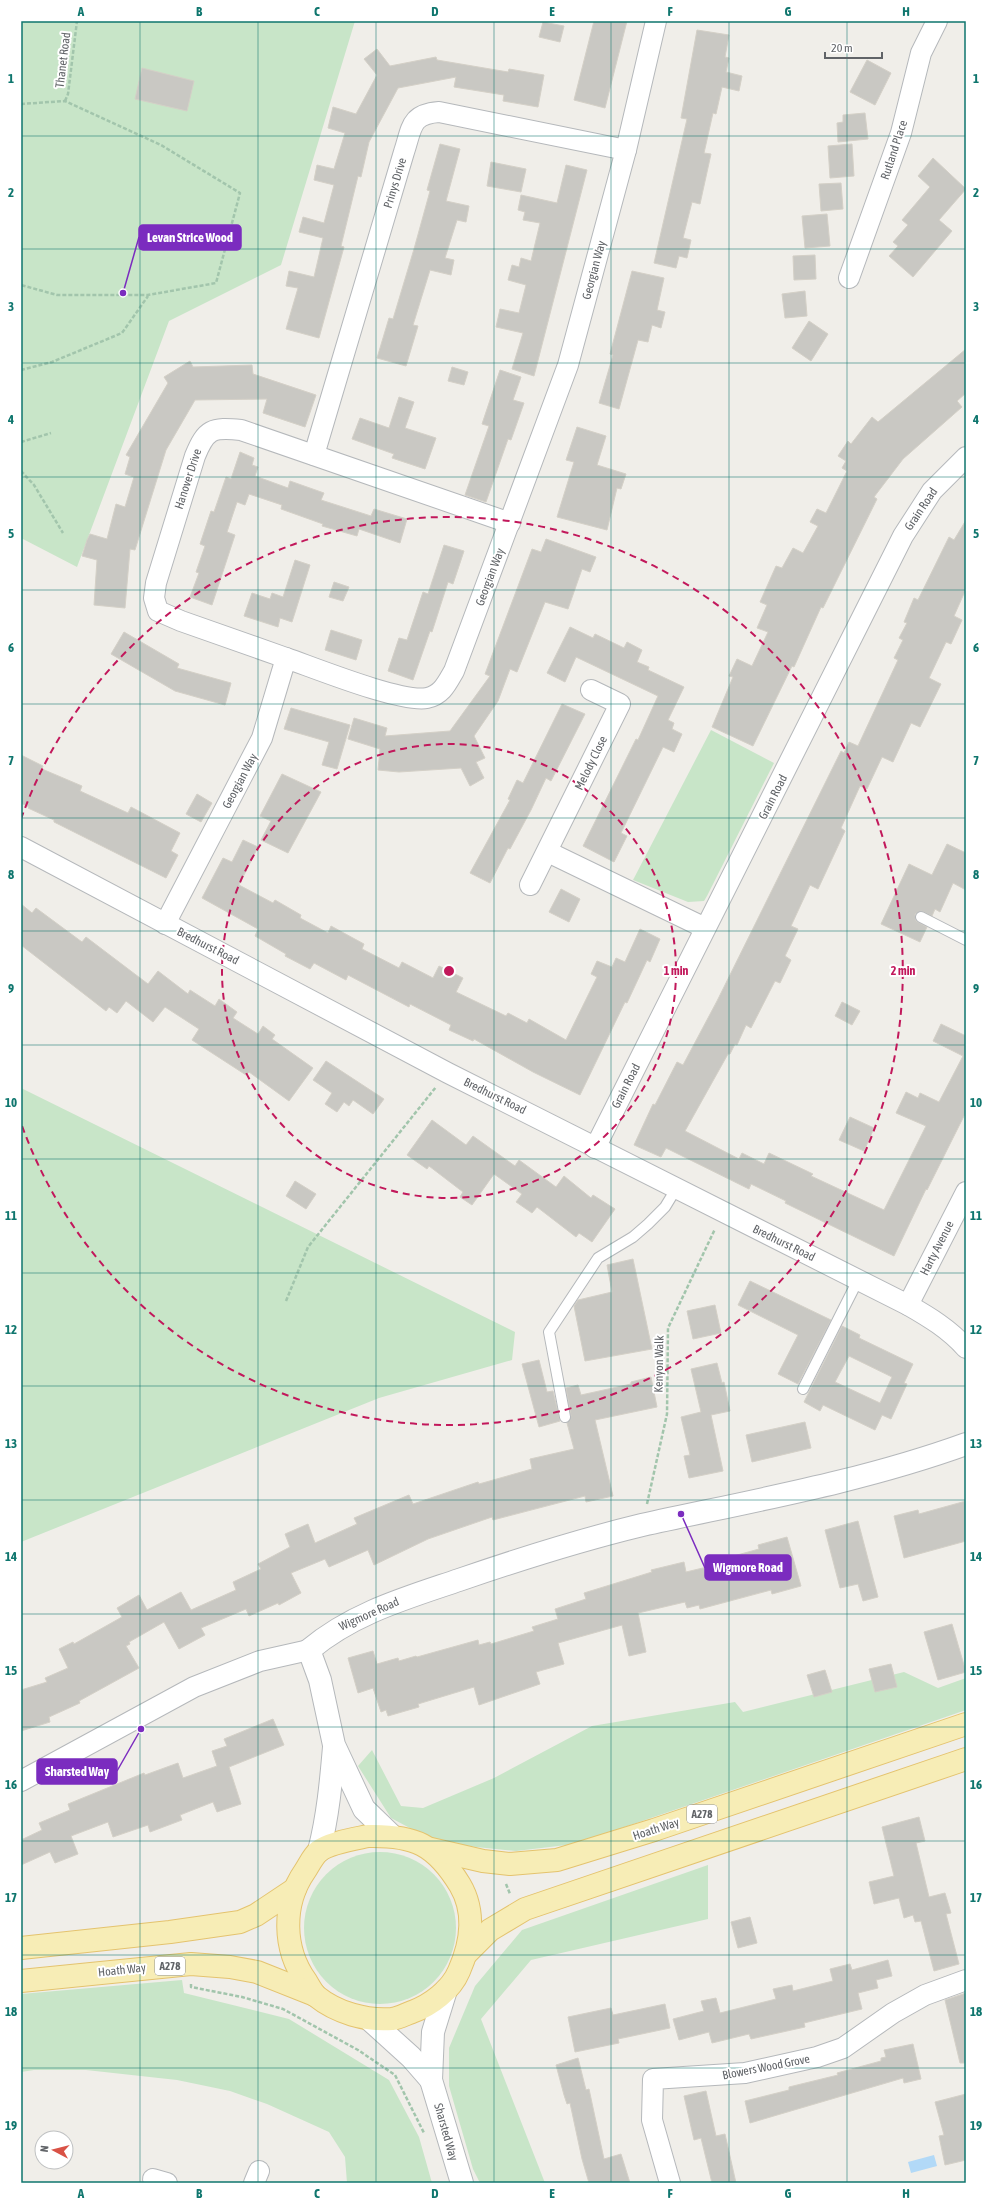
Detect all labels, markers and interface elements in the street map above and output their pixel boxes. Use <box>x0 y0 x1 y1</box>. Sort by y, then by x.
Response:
text: A <box>77 4 85 19</box>
text: B <box>196 4 203 19</box>
text: C <box>314 4 320 19</box>
text: D <box>431 4 439 19</box>
text: E <box>549 4 555 19</box>
text: F <box>667 4 673 19</box>
text: G <box>785 4 792 19</box>
text: H <box>902 4 910 19</box>
street label: Thanet Road <box>53 31 73 89</box>
scale bar <box>825 34 882 60</box>
text: 20 m <box>831 41 853 55</box>
text: 1 <box>8 71 14 86</box>
text: 1 <box>973 71 979 86</box>
street label: Rutland Place <box>878 118 910 182</box>
street label: Prinys Drive <box>381 156 409 210</box>
text: 2 <box>8 185 14 200</box>
text: 2 <box>973 185 979 200</box>
callout: Levan Strice Wood <box>139 225 241 250</box>
text: Levan Strice Wood <box>147 230 233 245</box>
street label: Georgian Way <box>579 239 609 301</box>
text: 3 <box>8 299 14 314</box>
text: 3 <box>973 299 979 314</box>
text: 4 <box>7 412 14 427</box>
text: 4 <box>972 412 979 427</box>
street label: Hanover Drive <box>172 447 204 511</box>
street label: Grain Road <box>902 485 940 533</box>
text: 5 <box>8 526 14 541</box>
text: 5 <box>973 526 979 541</box>
street label: Georgian Way <box>473 546 507 608</box>
text: 6 <box>8 640 14 655</box>
text: 6 <box>973 640 979 655</box>
street label: Melody Close <box>572 734 610 792</box>
street label: Georgian Way <box>220 751 260 811</box>
text: 7 <box>8 753 14 768</box>
text: 7 <box>973 753 979 768</box>
street label: Grain Road <box>756 772 790 822</box>
text: 8 <box>8 867 14 882</box>
text: 8 <box>973 867 979 882</box>
street label: Bredhurst Road <box>175 924 241 968</box>
centre of rings <box>442 964 456 978</box>
text: 1 min <box>664 964 688 978</box>
text: 2 min <box>891 964 915 978</box>
text: 9 <box>8 981 14 996</box>
text: 9 <box>973 981 979 996</box>
street label: Grain Road <box>609 1061 643 1111</box>
street label: Bredhurst Road <box>461 1075 529 1117</box>
text: 10 <box>5 1095 17 1110</box>
text: 10 <box>970 1095 982 1110</box>
text: 11 <box>5 1208 17 1223</box>
text: 11 <box>970 1208 982 1223</box>
street label: Harty Avenue <box>917 1218 957 1278</box>
street label: Bredhurst Road <box>750 1222 818 1264</box>
text: 12 <box>5 1322 17 1337</box>
text: 12 <box>970 1322 982 1337</box>
street label: Kenyon Walk <box>652 1335 667 1393</box>
text: 13 <box>5 1436 17 1451</box>
text: 13 <box>970 1436 982 1451</box>
text: 14 <box>5 1549 17 1564</box>
text: 14 <box>970 1549 982 1564</box>
callout: Wigmore Road <box>705 1555 791 1580</box>
text: Wigmore Road <box>712 1560 783 1575</box>
street label: Wigmore Road <box>337 1594 401 1634</box>
text: 15 <box>5 1663 17 1678</box>
text: 15 <box>970 1663 982 1678</box>
callout: Sharsted Way <box>37 1759 117 1784</box>
text: Sharsted Way <box>45 1764 110 1779</box>
text: 16 <box>5 1777 17 1792</box>
text: 16 <box>970 1777 982 1792</box>
road number: A278 <box>687 1805 717 1823</box>
street label: Hoath Way <box>631 1815 681 1843</box>
text: 17 <box>5 1890 17 1905</box>
text: 17 <box>970 1890 982 1905</box>
road number: A278 <box>155 1957 185 1975</box>
street label: Hoath Way <box>97 1961 147 1979</box>
text: 18 <box>5 2004 17 2019</box>
text: 18 <box>970 2004 982 2019</box>
street label: Blowers Wood Grove <box>721 2052 811 2082</box>
street label: Sharsted Way <box>431 2102 461 2162</box>
text: 19 <box>5 2118 17 2133</box>
text: 19 <box>970 2118 982 2133</box>
north arrow <box>34 2130 74 2170</box>
text: N <box>38 2145 50 2153</box>
text: A <box>77 2186 85 2201</box>
text: B <box>196 2186 203 2201</box>
text: C <box>314 2186 320 2201</box>
text: D <box>431 2186 439 2201</box>
text: E <box>549 2186 555 2201</box>
text: F <box>667 2186 673 2201</box>
text: G <box>785 2186 792 2201</box>
text: H <box>902 2186 910 2201</box>

